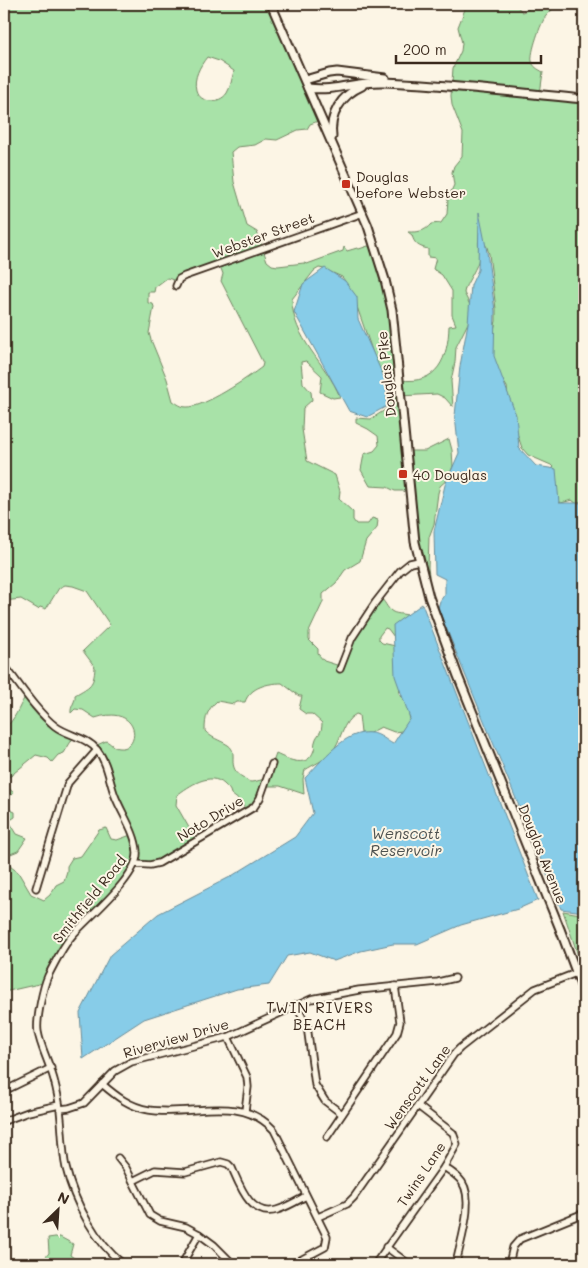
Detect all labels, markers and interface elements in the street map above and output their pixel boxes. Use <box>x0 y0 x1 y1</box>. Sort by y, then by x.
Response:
scale bar <box>396 32 540 64</box>
text: 200 m <box>403 39 447 59</box>
place label: Douglas before Webster <box>356 167 466 202</box>
marker: Douglas before Webster <box>340 178 352 190</box>
street label: Webster Street <box>209 208 317 262</box>
street label: Douglas Pike <box>372 330 400 418</box>
place label: 40 Douglas <box>413 465 487 484</box>
marker: 40 Douglas <box>397 468 409 480</box>
street label: Noto Drive <box>173 791 247 845</box>
street label: Douglas Avenue <box>514 801 572 907</box>
water label: Wenscott Reservoir <box>370 823 442 860</box>
street label: Smithfield Road <box>48 851 130 947</box>
district label: TWIN RIVERS BEACH <box>266 997 374 1034</box>
street label: Riverview Drive <box>121 1014 231 1062</box>
street label: Wenscott Lane <box>380 1040 454 1134</box>
street label: Twins Lane <box>392 1138 450 1210</box>
north arrow <box>32 1186 82 1236</box>
text: N <box>55 1187 73 1209</box>

